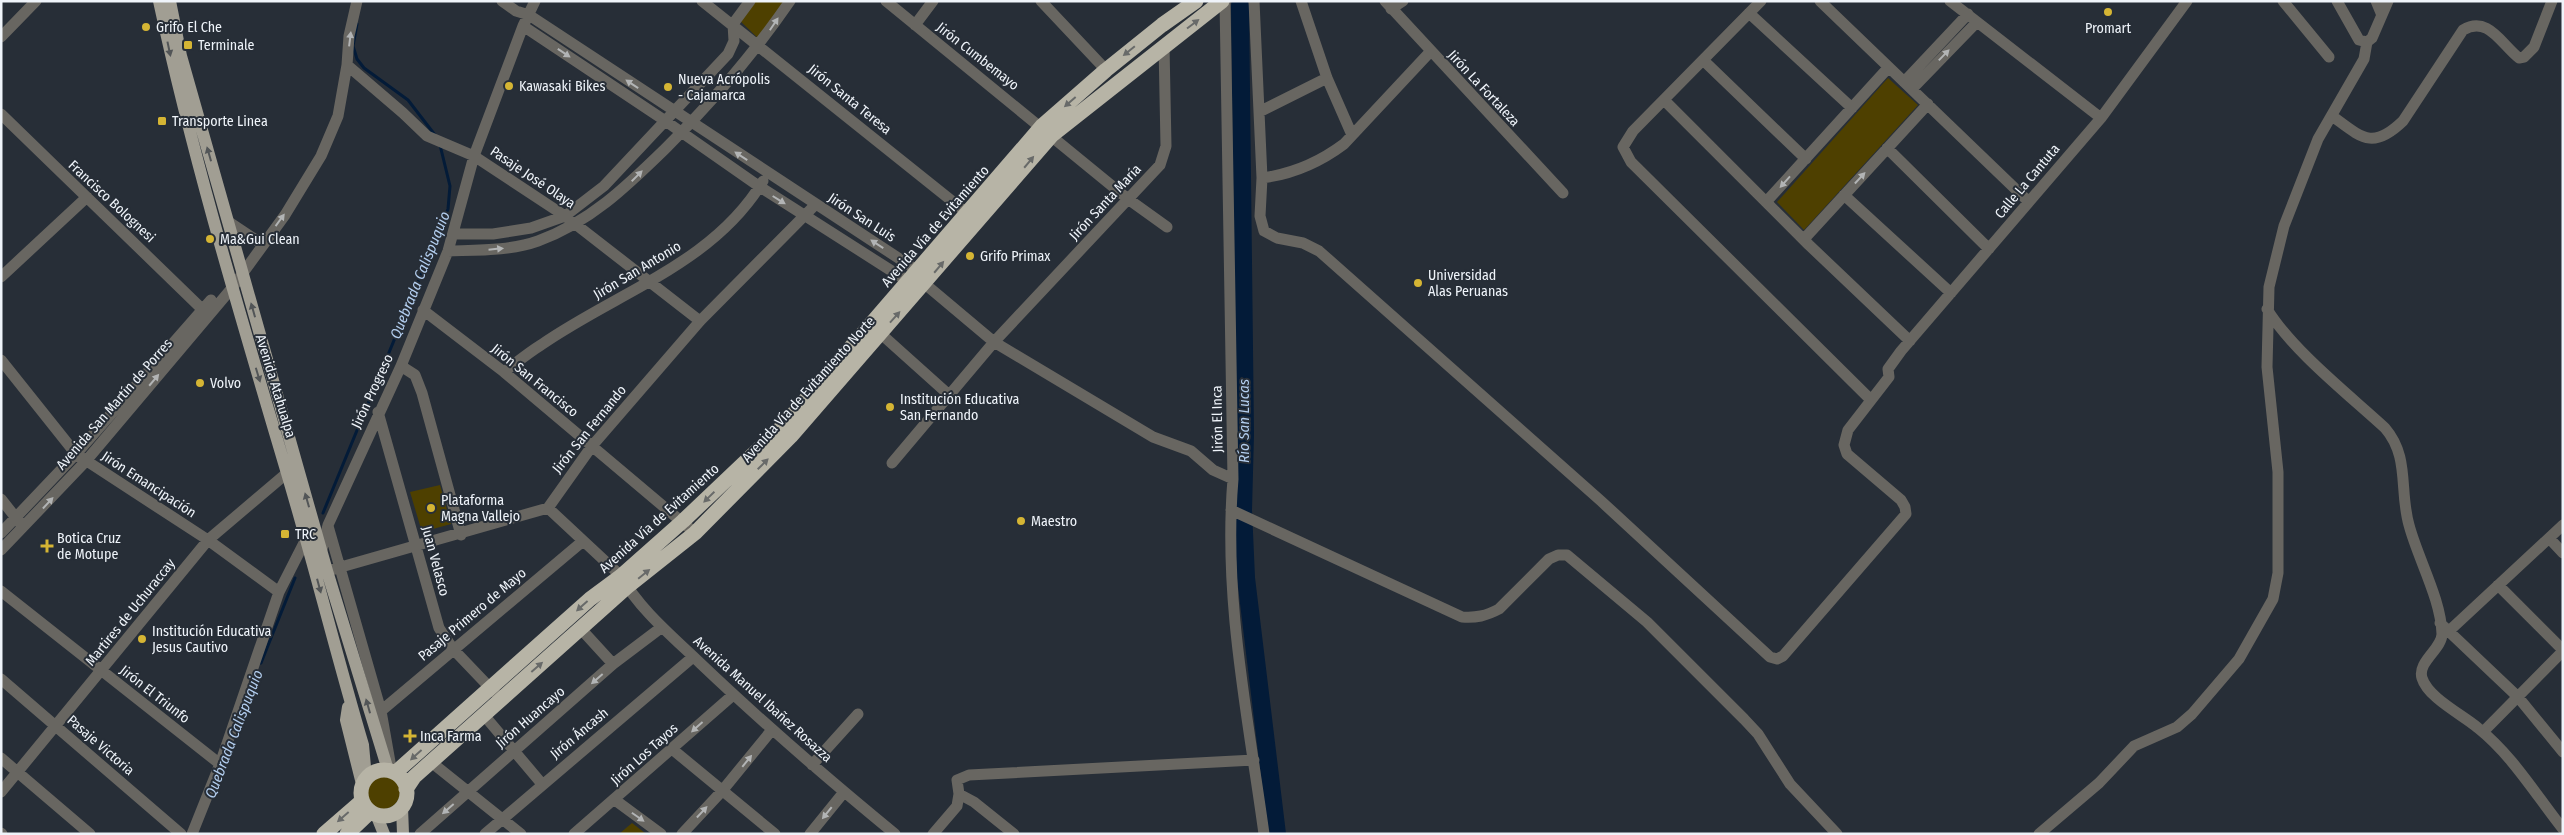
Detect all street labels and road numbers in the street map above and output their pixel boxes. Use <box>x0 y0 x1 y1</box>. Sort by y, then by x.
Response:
street label: Jirón Cumbemayo <box>933 19 1022 94</box>
street label: Jirón La Fortaleza <box>1444 47 1523 130</box>
street label: Jirón Santa Teresa <box>805 61 895 138</box>
street label: Calle La Cantuta <box>1991 141 2064 222</box>
street label: Pasaje José Olaya <box>487 143 579 212</box>
street label: Francisco Bolognesi <box>65 157 159 246</box>
street label: Jirón Santa María <box>1066 161 1145 244</box>
street label: Avenida Vía de Evitamiento <box>878 162 993 291</box>
street label: Jirón San Luis <box>825 189 899 246</box>
street label: Jirón San Antonio <box>590 238 684 303</box>
street label: Avenida Vía de Evitamiento Norte <box>738 313 879 466</box>
street label: Avenida Atahualpa <box>252 332 299 440</box>
street label: Avenida San Martín de Porres <box>53 335 176 473</box>
street label: Jirón San Francisco <box>488 340 582 421</box>
street label: Jirón Progreso <box>348 351 397 431</box>
street label: Jirón San Fernando <box>549 382 630 477</box>
street label: Jirón El Inca <box>1208 385 1227 453</box>
street label: Jirón Emancipación <box>98 448 199 521</box>
street label: Avenida Vía de Evitamiento <box>596 460 723 577</box>
street label: Juan Velasco <box>418 524 453 598</box>
street label: Martires de Uchuraccay <box>82 555 179 669</box>
street label: Pasaje Primero de Mayo <box>415 564 530 665</box>
street label: Avenida Manuel Ibañez Rosazza <box>690 633 836 766</box>
street label: Jirón El Triunfo <box>116 662 193 727</box>
street label: Jirón Huancayo <box>492 683 568 752</box>
street label: Jirón Áncash <box>546 703 612 763</box>
street label: Pasaje Victoria <box>64 712 138 779</box>
street label: Jirón Los Tayos <box>607 720 681 789</box>

